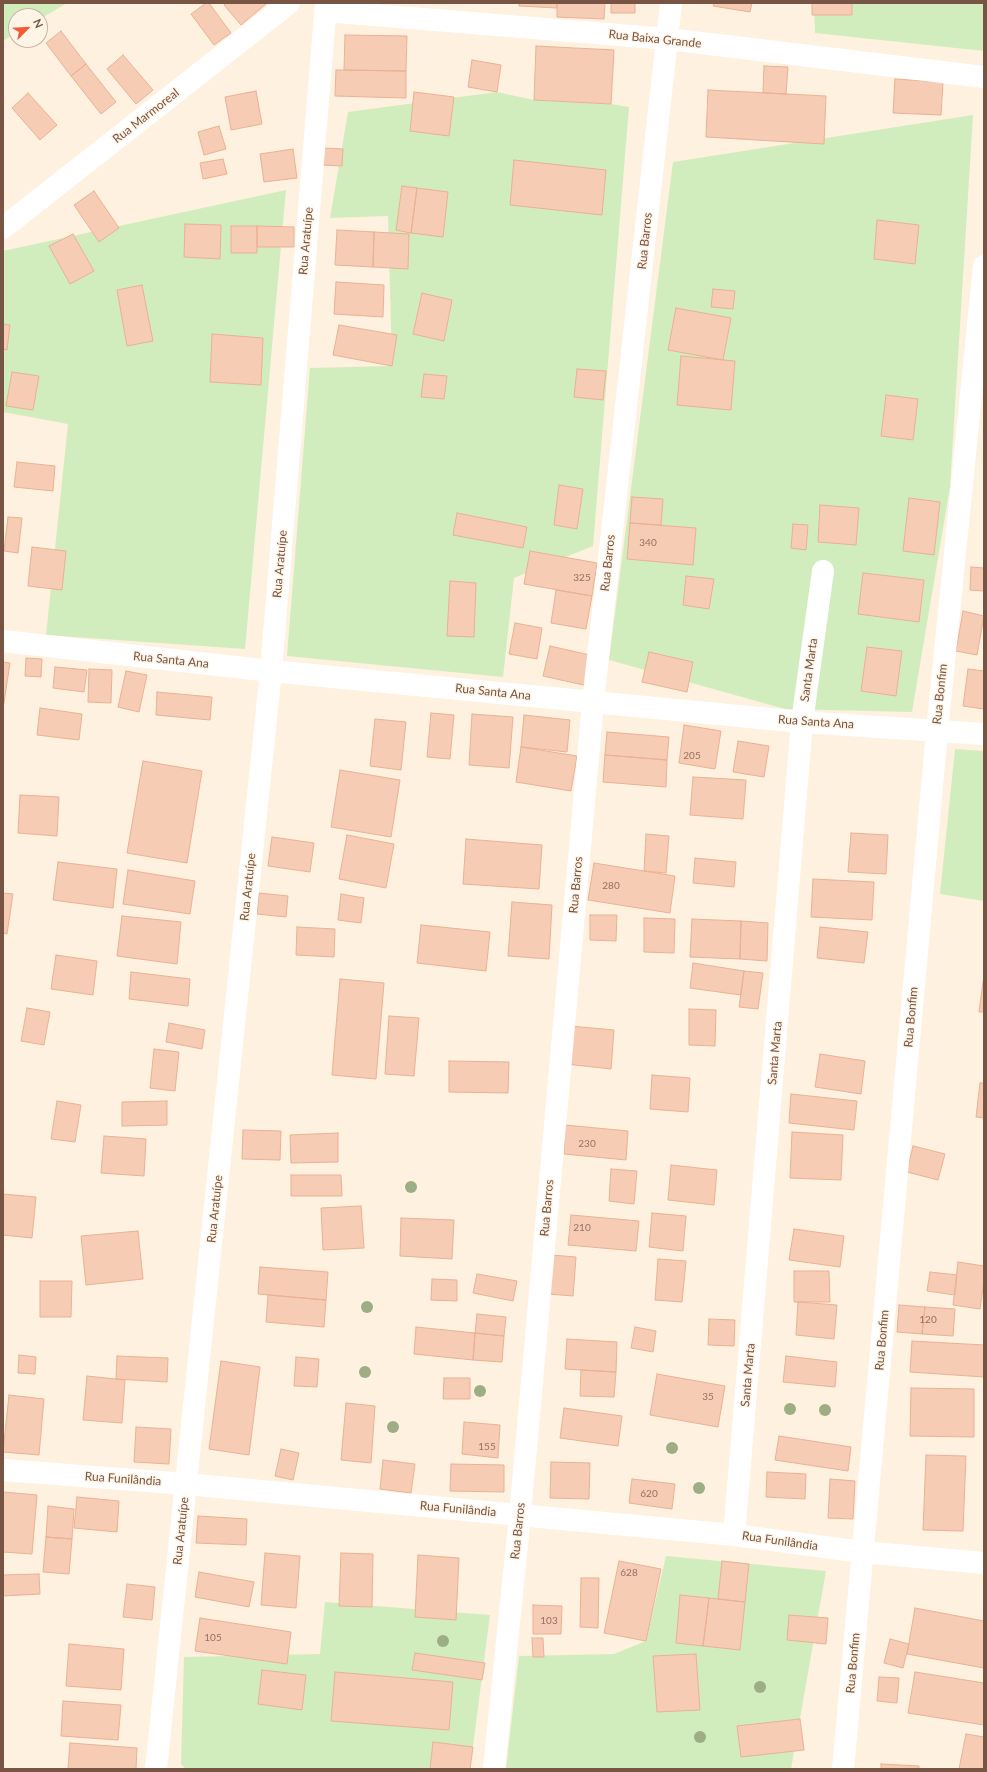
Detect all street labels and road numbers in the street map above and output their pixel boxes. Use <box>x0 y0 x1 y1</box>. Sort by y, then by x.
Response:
street label: Rua Baixa Grande <box>608 27 702 51</box>
street label: Rua Marmoreal <box>110 86 182 146</box>
street label: Rua Aratuípe <box>296 206 316 276</box>
street label: Rua Barros <box>635 212 655 270</box>
street label: Rua Aratuípe <box>270 529 290 599</box>
street label: Rua Barros <box>598 534 618 592</box>
street label: Santa Marta <box>797 637 821 703</box>
street label: Rua Santa Ana <box>132 649 210 671</box>
street label: Rua Bonfim <box>930 663 950 725</box>
street label: Rua Santa Ana <box>454 681 532 703</box>
street label: Rua Santa Ana <box>778 712 854 732</box>
street label: Rua Aratuípe <box>237 852 259 922</box>
street label: Rua Barros <box>566 856 586 914</box>
street label: Rua Bonfim <box>901 986 921 1048</box>
street label: Santa Marta <box>765 1021 785 1085</box>
street label: Rua Aratuípe <box>204 1174 226 1244</box>
street label: Rua Barros <box>537 1179 557 1237</box>
street label: Rua Bonfim <box>872 1309 892 1371</box>
street label: Santa Marta <box>738 1343 758 1407</box>
street label: Rua Funilândia <box>84 1469 162 1489</box>
street label: Rua Aratuípe <box>170 1496 192 1566</box>
street label: Rua Funilândia <box>419 1498 497 1520</box>
street label: Rua Barros <box>508 1502 528 1560</box>
street label: Rua Funilândia <box>741 1529 819 1553</box>
street label: Rua Bonfim <box>843 1632 863 1694</box>

